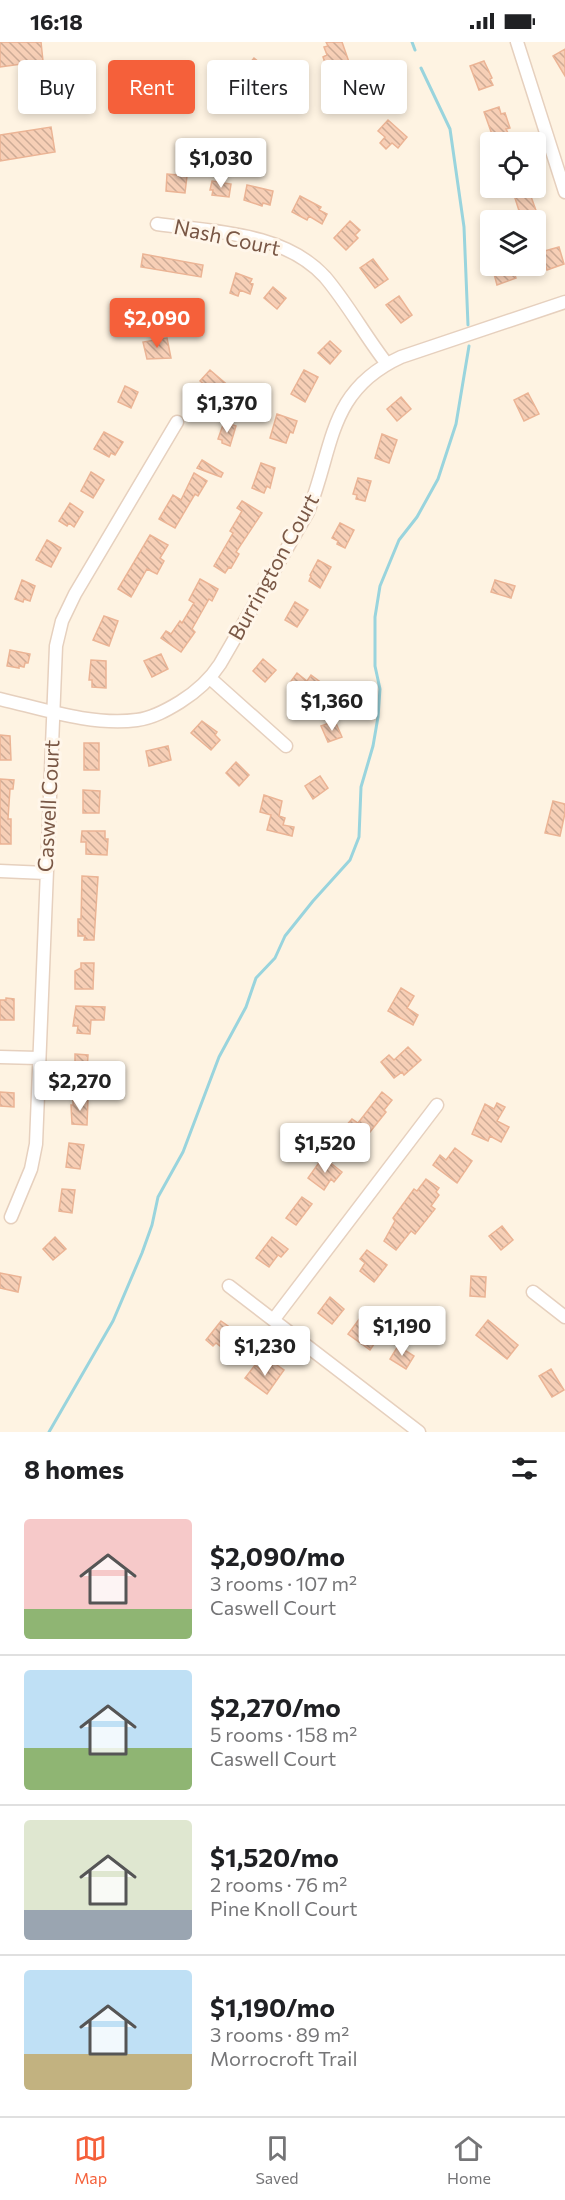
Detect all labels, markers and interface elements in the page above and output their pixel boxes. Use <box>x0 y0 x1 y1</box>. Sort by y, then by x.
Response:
text: 16:18 <box>30 8 83 35</box>
chip: Buy <box>18 60 96 114</box>
chip: Rent <box>108 60 195 114</box>
chip: Filters <box>207 60 309 114</box>
chip: New <box>321 60 407 114</box>
map controls <box>480 132 546 276</box>
button: locate <box>480 132 546 198</box>
pin: $1,030 <box>172 138 270 189</box>
text: $1,030 <box>189 145 253 169</box>
button: layers <box>480 210 546 276</box>
street label: Nash Court <box>172 213 283 260</box>
pin: $2,090 <box>108 298 206 349</box>
text: $2,090 <box>124 305 190 329</box>
pin: $1,370 <box>178 383 276 434</box>
text: $1,370 <box>196 390 258 414</box>
street label: Burrington Court <box>222 489 323 644</box>
pin: $1,360 <box>283 681 381 732</box>
text: $1,360 <box>301 688 363 712</box>
street label: Caswell Court <box>32 739 63 873</box>
pin: $2,270 <box>31 1061 129 1112</box>
text: $2,270 <box>48 1068 112 1092</box>
pin: $1,520 <box>276 1123 374 1174</box>
text: $1,520 <box>294 1130 356 1154</box>
pin: $1,190 <box>353 1306 451 1357</box>
text: $1,190 <box>373 1313 431 1337</box>
pin: $1,230 <box>216 1326 314 1377</box>
text: $1,230 <box>234 1333 296 1357</box>
icon: filters <box>508 1452 541 1485</box>
text: 8 homes <box>24 1453 124 1484</box>
text: $2,090/mo <box>210 1540 345 1571</box>
icon: home <box>72 1543 144 1615</box>
text: 3 rooms · 107 m² <box>210 1571 357 1595</box>
text: Caswell Court <box>210 1595 336 1619</box>
text: $2,270/mo <box>210 1691 341 1722</box>
icon: home <box>72 1694 144 1766</box>
text: 5 rooms · 158 m² <box>210 1722 357 1746</box>
text: Caswell Court <box>210 1746 336 1770</box>
text: $1,520/mo <box>210 1841 339 1872</box>
icon: home <box>72 1844 144 1916</box>
text: 2 rooms · 76 m² <box>210 1872 347 1896</box>
text: Pine Knoll Court <box>210 1896 357 1920</box>
text: $1,190/mo <box>210 1991 335 2022</box>
icon: home <box>72 1994 144 2066</box>
text: 3 rooms · 89 m² <box>210 2022 349 2046</box>
text: Morrocroft Trail <box>210 2046 358 2070</box>
tab: Map <box>74 2132 107 2187</box>
tab: Saved <box>255 2132 299 2187</box>
tab: Home <box>447 2132 491 2187</box>

